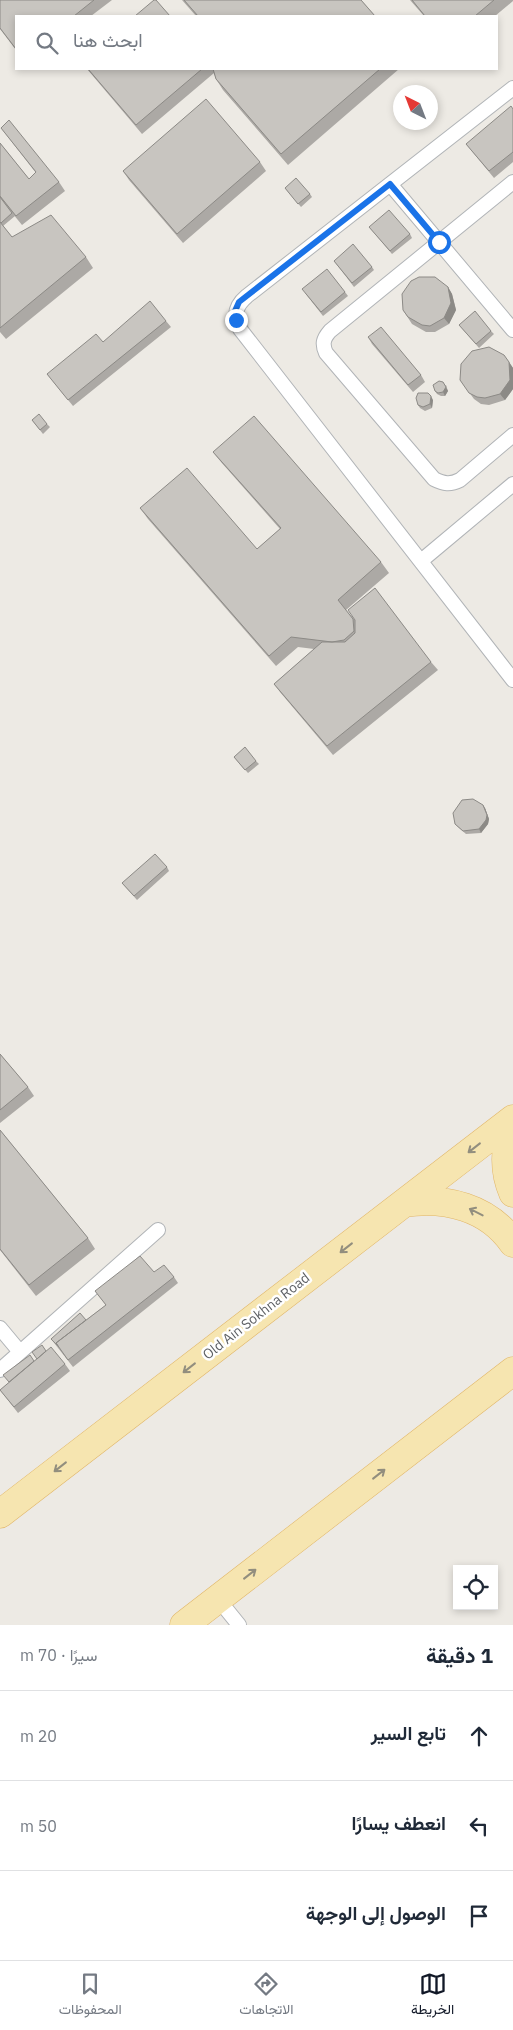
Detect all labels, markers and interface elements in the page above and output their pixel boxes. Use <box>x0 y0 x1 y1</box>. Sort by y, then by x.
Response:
search box <box>15 15 498 70</box>
text: ابحث هنا <box>73 28 143 52</box>
icon: search <box>33 29 61 57</box>
north arrow <box>393 85 438 130</box>
route start <box>428 231 451 254</box>
route end <box>225 309 248 332</box>
one-way arrow <box>468 1143 481 1154</box>
one-way arrow <box>469 1207 484 1216</box>
one-way arrow <box>340 1242 353 1253</box>
street label: Old Ain Sokhna Road <box>199 1269 313 1363</box>
one-way arrow <box>182 1363 196 1373</box>
one-way arrow <box>54 1462 67 1473</box>
one-way arrow <box>372 1469 385 1480</box>
map controls <box>453 1565 498 1610</box>
button: locate <box>453 1565 498 1610</box>
one-way arrow <box>243 1568 256 1579</box>
text: 1 دقيقة <box>426 1641 493 1669</box>
text: سيرًا · 70 m <box>20 1645 98 1665</box>
text: تابع السير <box>371 1721 446 1745</box>
icon: ahead <box>465 1722 493 1750</box>
text: 20 m <box>20 1726 57 1746</box>
text: انعطف يسارًا <box>352 1811 446 1835</box>
icon: left <box>465 1812 493 1840</box>
text: 50 m <box>20 1816 57 1836</box>
text: الوصول إلى الوجهة <box>306 1901 446 1925</box>
icon: arrive <box>465 1902 493 1930</box>
tab: المحفوظات <box>59 1970 122 2022</box>
tab: الاتجاهات <box>239 1970 294 2022</box>
tab: الخريطة <box>411 1970 454 2022</box>

